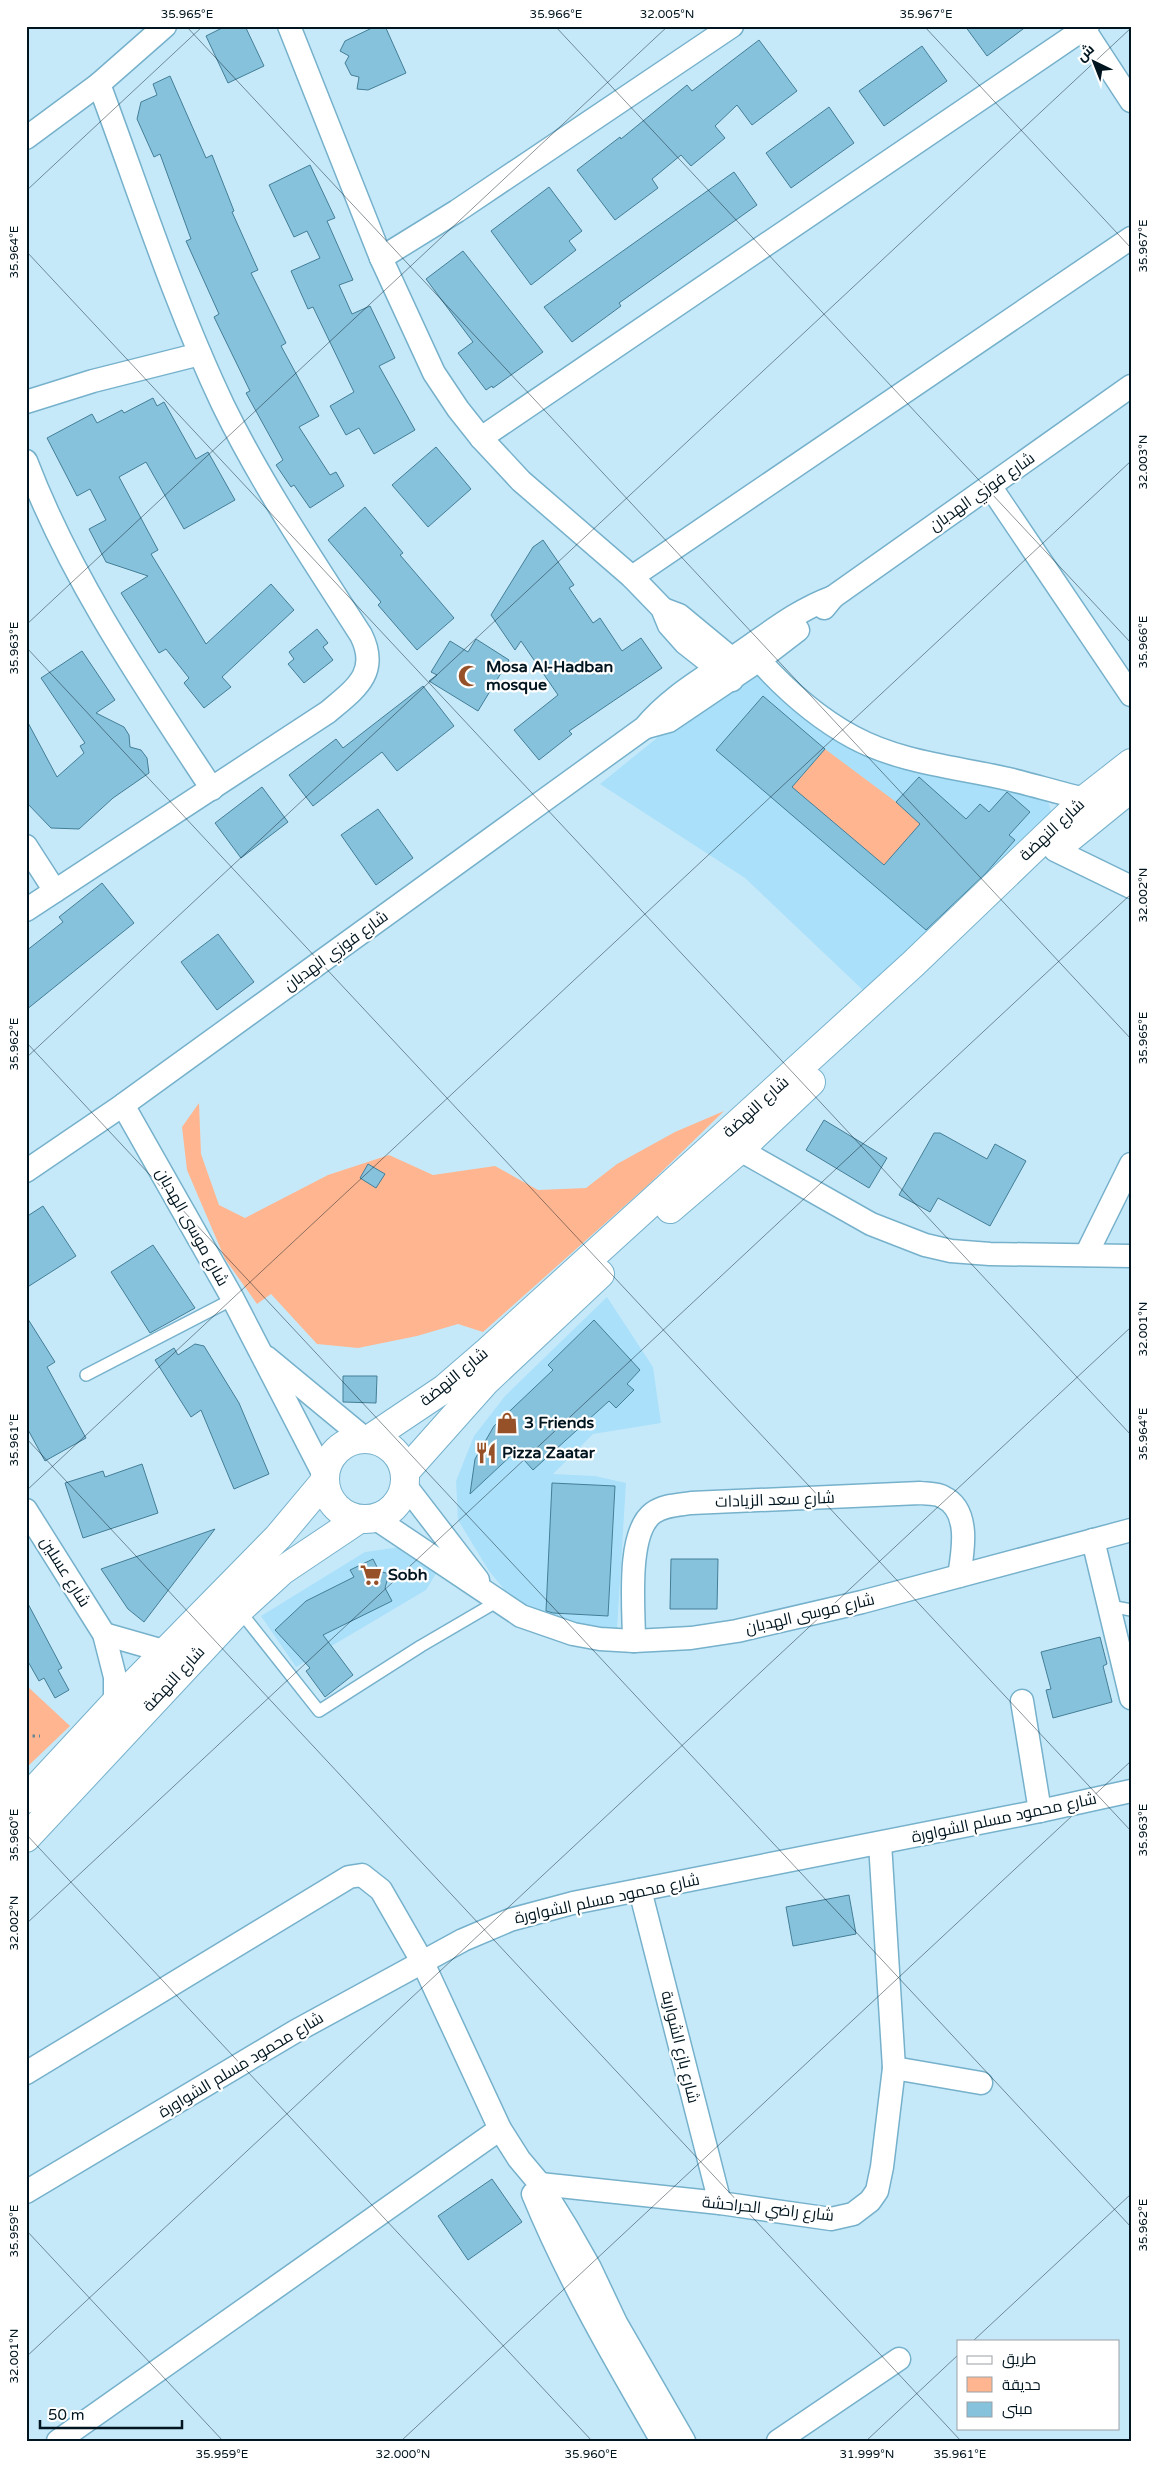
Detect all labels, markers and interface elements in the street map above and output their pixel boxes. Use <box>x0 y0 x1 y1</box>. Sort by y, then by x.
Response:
text: 35.965°E <box>161 7 214 21</box>
text: 35.966°E <box>530 7 583 21</box>
text: 32.005°N <box>640 7 694 21</box>
text: 35.967°E <box>899 7 953 21</box>
north arrow <box>1070 38 1120 88</box>
text: ش <box>1073 40 1098 65</box>
text: 35.967°E <box>1136 219 1150 273</box>
text: 35.964°E <box>7 225 21 278</box>
text: 32.003°N <box>1136 435 1150 489</box>
street label: شارع فوزي الهدبان <box>925 448 1040 538</box>
text: 35.966°E <box>1136 615 1150 668</box>
text: 35.963°E <box>7 621 21 674</box>
place label: Mosa Al-Hadban mosque <box>486 657 613 695</box>
mosque icon: Mosa Al-Hadban mosque <box>456 663 482 689</box>
street label: شارع النهضة <box>1015 795 1089 866</box>
text: 32.002°N <box>1136 868 1150 922</box>
street label: شارع فوزي الهدبان <box>280 906 394 998</box>
text: 35.965°E <box>1136 1011 1150 1064</box>
text: 35.962°E <box>7 1017 21 1070</box>
street label: شارع النهضة <box>719 1072 794 1143</box>
street label: شارع موسى الهدبان <box>150 1164 233 1290</box>
text: 32.001°N <box>1136 1302 1150 1356</box>
street label: شارع النهضة <box>416 1343 493 1411</box>
text: 35.964°E <box>1136 1407 1150 1460</box>
shop icon: 3 Friends <box>494 1410 520 1436</box>
text: 35.961°E <box>7 1413 21 1466</box>
place label: 3 Friends <box>524 1413 595 1433</box>
restaurant icon: Pizza Zaatar <box>473 1440 499 1466</box>
place label: Pizza Zaatar <box>502 1443 596 1463</box>
street label: شارع سعد الزيادات <box>715 1488 835 1513</box>
street label: شارع عسلين <box>35 1533 94 1611</box>
supermarket icon: Sobh <box>358 1562 384 1588</box>
place label: Sobh <box>388 1565 427 1585</box>
street label: شارع موسى الهدبان <box>743 1589 877 1640</box>
street label: شارع النهضة <box>139 1642 210 1716</box>
street label: شارع محمود مسلم الشواورة <box>910 1789 1099 1848</box>
text: 35.963°E <box>1136 1803 1150 1856</box>
text: 35.960°E <box>7 1808 21 1861</box>
street label: شارع محمود مسلم الشواورة <box>513 1870 702 1929</box>
text: 32.002°N <box>7 1896 21 1950</box>
street label: شارع بازع الشواربة <box>655 1989 704 2105</box>
street label: شارع محمود مسلم الشواورة <box>155 2008 328 2123</box>
street label: شارع راضي الحراحشة <box>701 2192 835 2228</box>
text: 35.962°E <box>1136 2198 1150 2251</box>
text: 35.959°E <box>7 2204 21 2257</box>
text: 32.001°N <box>7 2329 21 2383</box>
legend <box>957 2340 1120 2430</box>
text: طريق <box>1002 2350 1036 2369</box>
text: حديقة <box>1002 2376 1041 2394</box>
scale bar <box>40 2397 182 2429</box>
text: مبنى <box>1002 2400 1033 2419</box>
text: 50 m <box>48 2406 85 2424</box>
text: 35.959°E <box>196 2447 249 2461</box>
text: 32.000°N <box>376 2447 430 2461</box>
text: 35.960°E <box>565 2447 618 2461</box>
text: 31.999°N <box>840 2447 894 2461</box>
text: 35.961°E <box>934 2447 987 2461</box>

